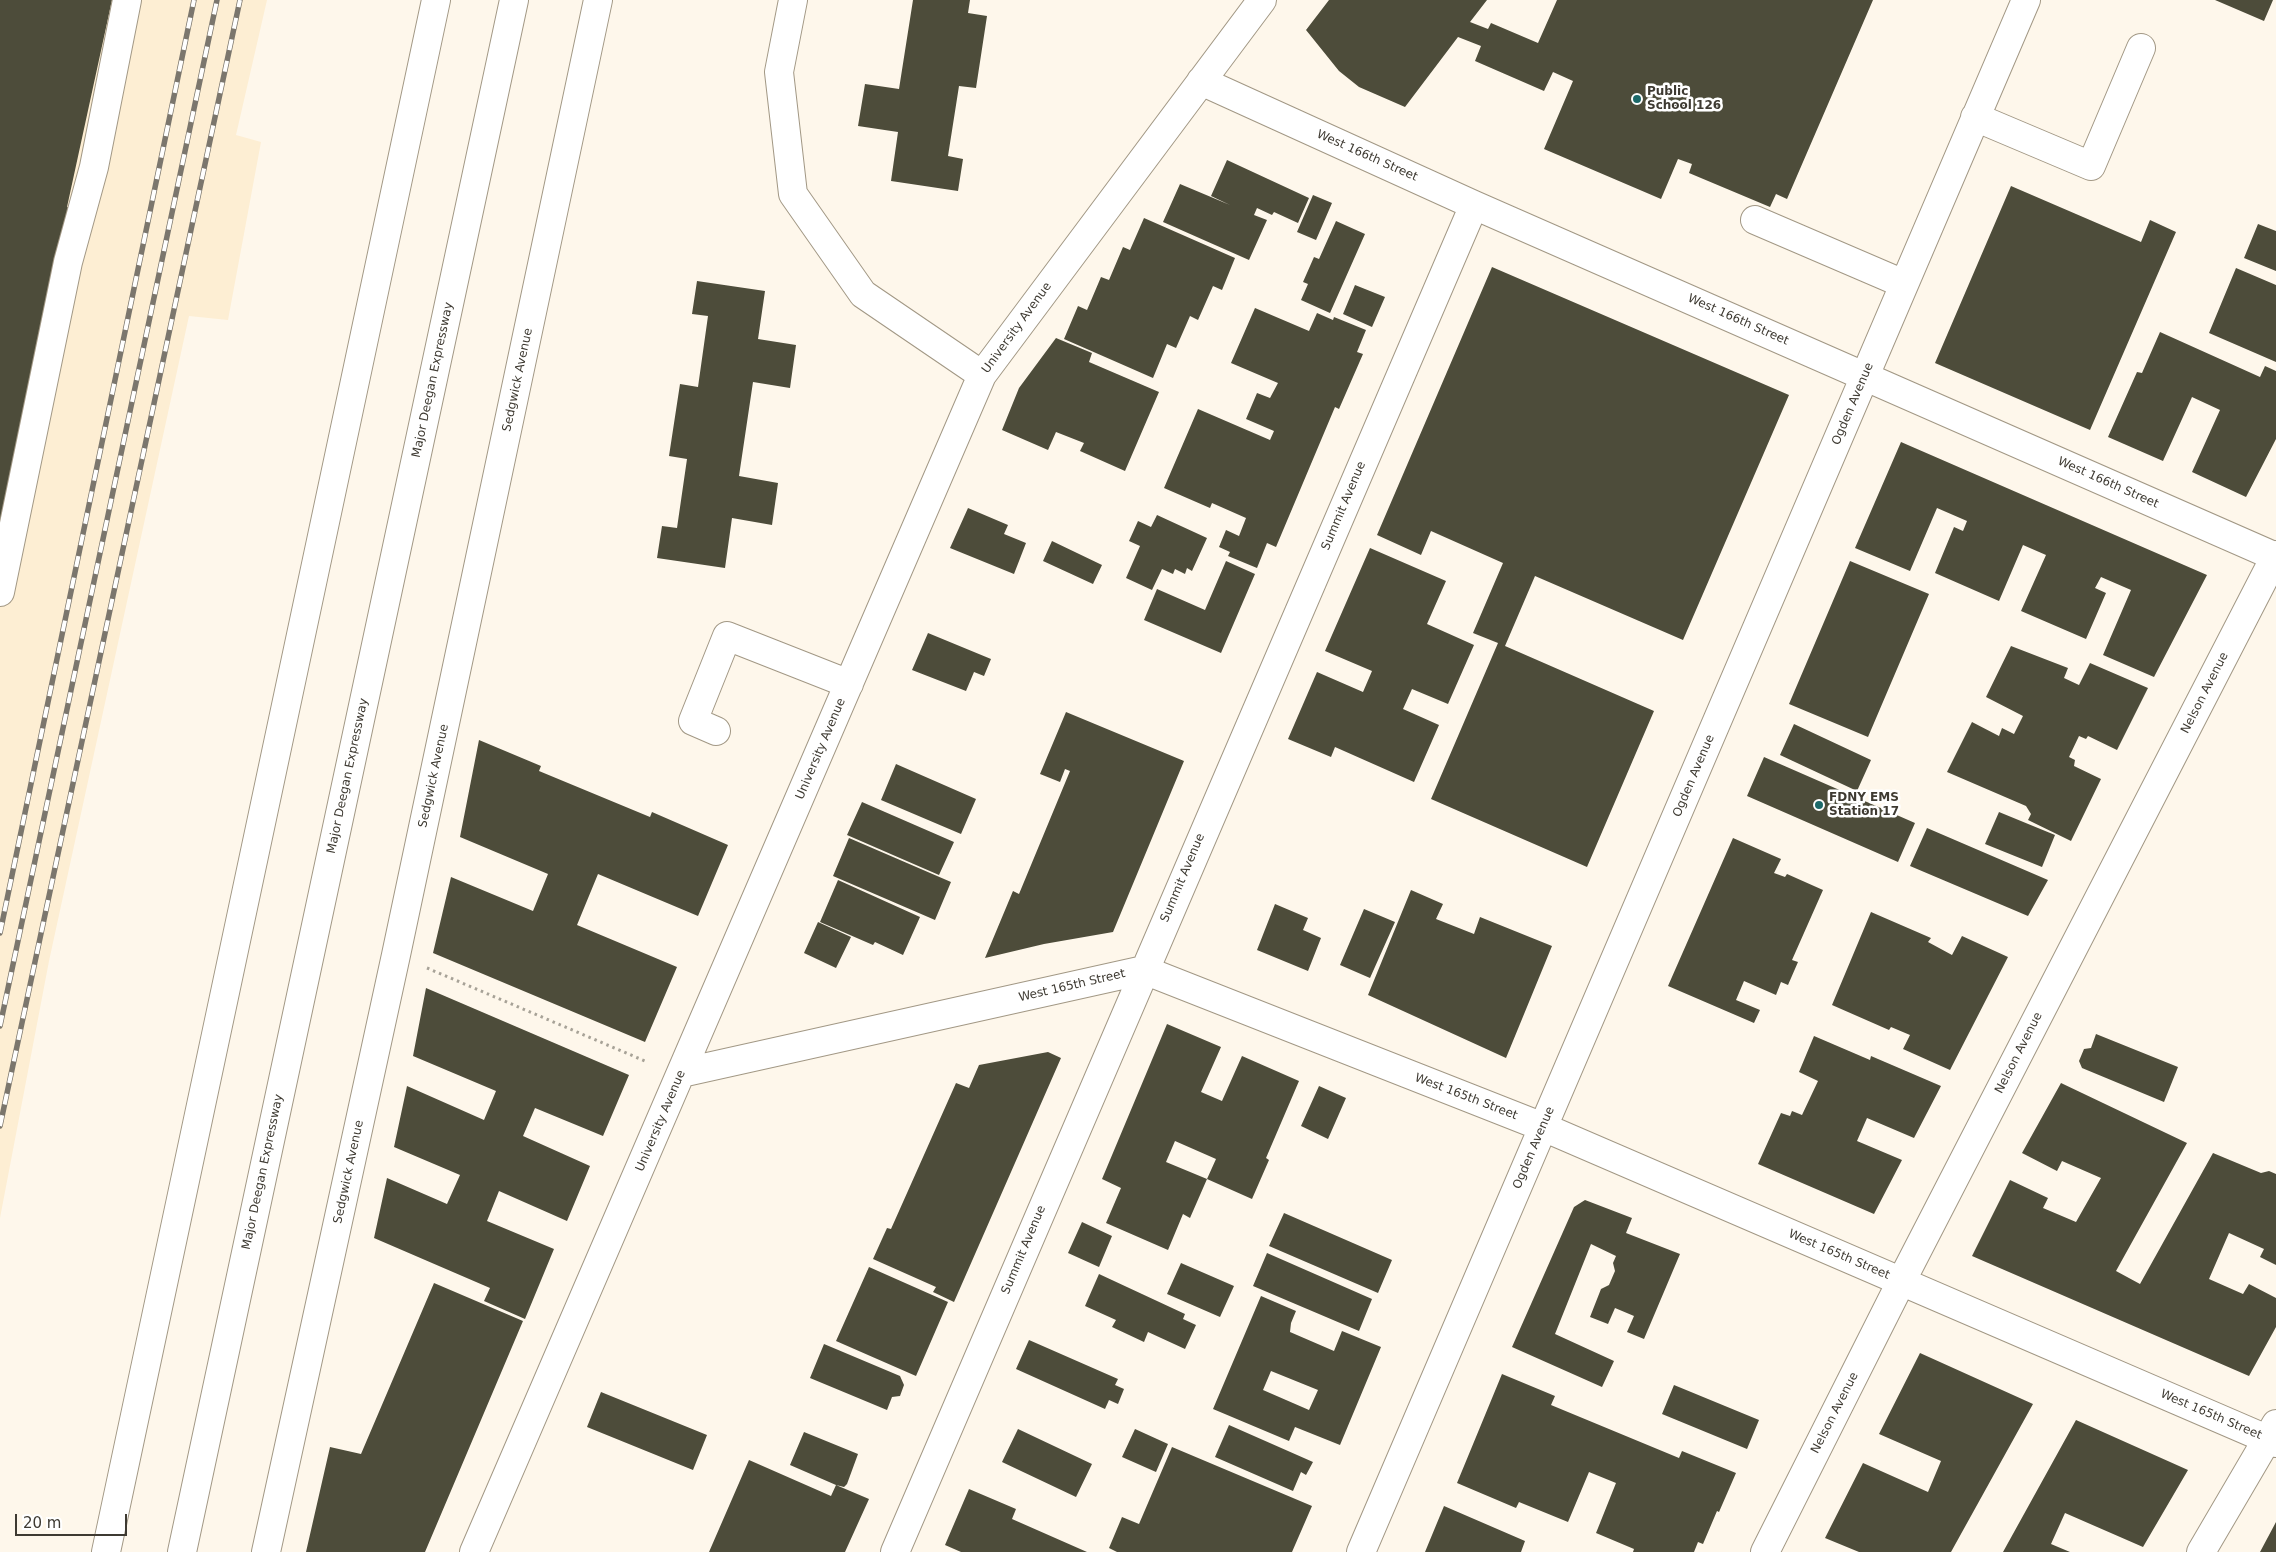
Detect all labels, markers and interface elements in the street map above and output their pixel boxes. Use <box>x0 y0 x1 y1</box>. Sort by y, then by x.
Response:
place label: Public School 126 <box>1647 85 1721 113</box>
marker: Public School 126 <box>1631 93 1643 105</box>
street label: West 166th Street <box>1314 127 1420 185</box>
street label: University Avenue <box>979 280 1055 376</box>
street label: West 166th Street <box>1685 291 1791 349</box>
street label: Major Deegan Expressway <box>409 301 457 459</box>
street label: Sedgwick Avenue <box>500 327 536 433</box>
street label: Ogden Avenue <box>1829 361 1877 447</box>
street label: West 166th Street <box>2055 454 2161 512</box>
street label: Summit Avenue <box>1319 459 1369 553</box>
street label: Nelson Avenue <box>2178 650 2232 736</box>
street label: University Avenue <box>793 696 849 802</box>
street label: Major Deegan Expressway <box>324 697 372 855</box>
street label: Sedgwick Avenue <box>416 723 452 829</box>
street label: Ogden Avenue <box>1670 733 1718 819</box>
place label: FDNY EMS Station 17 <box>1829 791 1899 819</box>
marker: FDNY EMS Station 17 <box>1813 799 1825 811</box>
street label: Summit Avenue <box>1158 831 1208 925</box>
street label: West 165th Street <box>1017 967 1127 1005</box>
street label: Nelson Avenue <box>1992 1010 2046 1096</box>
street label: University Avenue <box>633 1068 689 1174</box>
street label: West 165th Street <box>1413 1071 1519 1123</box>
street label: Major Deegan Expressway <box>239 1093 287 1251</box>
street label: Ogden Avenue <box>1510 1105 1558 1191</box>
street label: Sedgwick Avenue <box>331 1119 367 1225</box>
street label: Summit Avenue <box>999 1203 1049 1297</box>
street label: West 165th Street <box>1786 1227 1892 1283</box>
street label: Nelson Avenue <box>1808 1370 1862 1456</box>
street label: West 165th Street <box>2158 1387 2264 1443</box>
scale bar <box>18 1504 130 1536</box>
text: 20 m <box>23 1514 61 1532</box>

